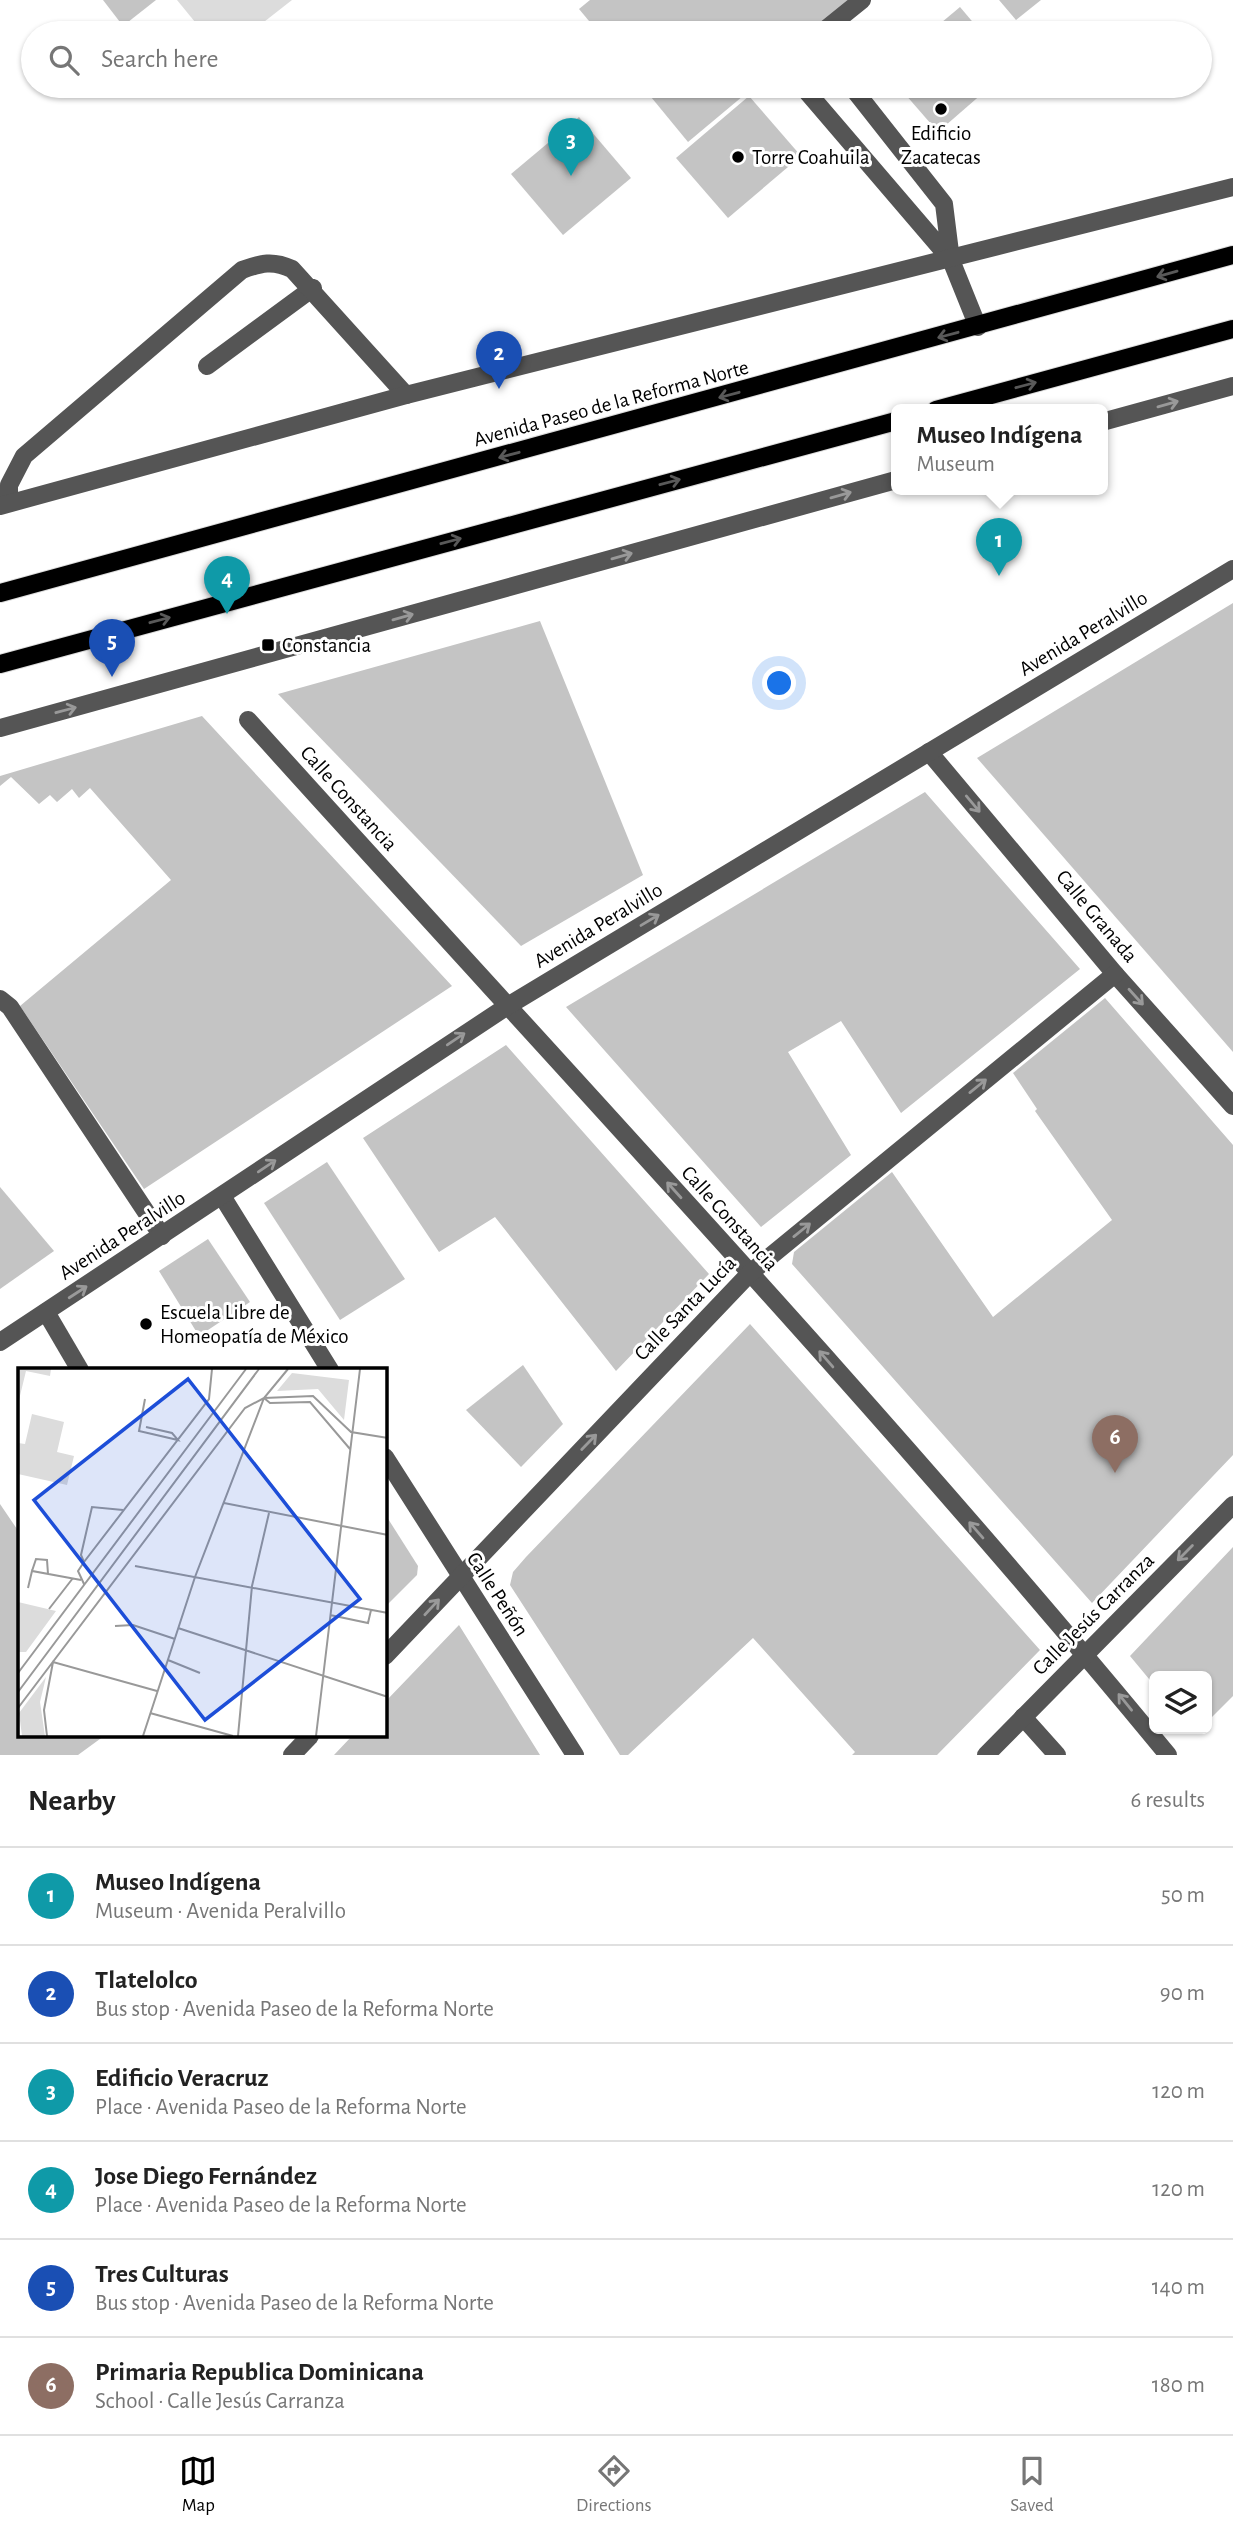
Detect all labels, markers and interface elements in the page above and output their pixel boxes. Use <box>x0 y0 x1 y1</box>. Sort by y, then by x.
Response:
search box <box>21 21 1212 98</box>
icon: search <box>45 41 83 79</box>
text: Search here <box>101 46 219 72</box>
marker: Edificio Zacatecas <box>933 101 949 117</box>
pin: 3 <box>548 118 594 176</box>
place label: Edificio Zacatecas <box>901 123 981 168</box>
place label: Torre Coahuila <box>752 147 870 168</box>
marker: Torre Coahuila <box>730 149 746 165</box>
one-way arrow <box>1157 268 1179 281</box>
one-way arrow <box>937 329 960 342</box>
pin: 2 <box>476 331 522 389</box>
street label: Avenida Paseo de la Reforma Norte <box>471 357 751 450</box>
one-way arrow <box>1015 378 1037 391</box>
one-way arrow <box>718 389 741 402</box>
one-way arrow <box>1156 397 1178 410</box>
popup <box>891 404 1108 495</box>
text: Museo Indígena <box>916 422 1083 448</box>
one-way arrow <box>499 449 521 462</box>
text: Museum <box>916 453 995 476</box>
one-way arrow <box>659 475 681 488</box>
one-way arrow <box>830 487 852 500</box>
pin: 1 <box>976 518 1022 576</box>
one-way arrow <box>440 534 462 547</box>
one-way arrow <box>611 548 633 561</box>
pin: 4 <box>204 556 250 614</box>
street label: Avenida Peralvillo <box>1015 587 1151 680</box>
one-way arrow <box>392 609 414 622</box>
one-way arrow <box>149 613 171 626</box>
pin: 5 <box>89 619 135 677</box>
place label: Constancia <box>282 635 371 656</box>
marker: Constancia <box>260 637 276 653</box>
your location <box>762 666 796 700</box>
one-way arrow <box>54 703 77 716</box>
street label: Calle Constancia <box>296 742 401 855</box>
one-way arrow <box>965 795 981 813</box>
street label: Calle Granada <box>1052 866 1141 967</box>
street label: Avenida Peralvillo <box>530 879 666 972</box>
one-way arrow <box>639 913 659 927</box>
one-way arrow <box>1127 988 1144 1005</box>
one-way arrow <box>446 1032 466 1046</box>
one-way arrow <box>969 1079 987 1094</box>
one-way arrow <box>257 1158 276 1173</box>
street label: Calle Constancia <box>677 1162 782 1275</box>
one-way arrow <box>666 1181 682 1199</box>
street label: Avenida Peralvillo <box>55 1187 189 1284</box>
one-way arrow <box>793 1222 811 1238</box>
street label: Calle Santa Lucía <box>631 1252 740 1365</box>
one-way arrow <box>67 1284 87 1298</box>
place label: Escuela Libre de Homeopatía de México <box>160 1302 349 1347</box>
marker: Escuela Libre de Homeopatía de México <box>138 1316 154 1332</box>
one-way arrow <box>818 1351 834 1369</box>
inset map <box>18 1368 387 1738</box>
pin: 6 <box>1092 1415 1138 1473</box>
one-way arrow <box>580 1434 597 1451</box>
one-way arrow <box>968 1521 984 1539</box>
one-way arrow <box>1177 1544 1194 1561</box>
street label: Calle Peñón <box>463 1548 532 1640</box>
street label: Calle Jesús Carranza <box>1029 1549 1158 1679</box>
one-way arrow <box>423 1598 440 1615</box>
map controls <box>1149 1671 1212 1734</box>
button: layers <box>1149 1671 1212 1734</box>
one-way arrow <box>1117 1694 1132 1712</box>
text: Nearby <box>28 1786 116 1816</box>
text: 6 results <box>1131 1789 1205 1812</box>
text: Museo Indígena <box>95 1869 261 1895</box>
text: 1 <box>47 1884 55 1907</box>
text: 50 m <box>1161 1884 1205 1907</box>
text: Museum · Avenida Peralvillo <box>95 1900 346 1923</box>
text: Tlatelolco <box>95 1967 198 1993</box>
text: 2 <box>46 1982 56 2005</box>
text: 90 m <box>1160 1982 1205 2005</box>
text: Bus stop · Avenida Paseo de la Reforma Norte <box>95 1998 494 2021</box>
text: Edificio Veracruz <box>95 2065 269 2091</box>
text: 3 <box>46 2080 56 2103</box>
text: 120 m <box>1152 2080 1205 2103</box>
text: Place · Avenida Paseo de la Reforma Norte <box>95 2096 467 2119</box>
text: Jose Diego Fernández <box>95 2163 317 2189</box>
text: 4 <box>45 2178 57 2201</box>
text: 120 m <box>1152 2178 1205 2201</box>
text: Place · Avenida Paseo de la Reforma Norte <box>95 2194 467 2217</box>
text: Tres Culturas <box>95 2261 229 2287</box>
text: 5 <box>46 2276 56 2299</box>
text: 140 m <box>1152 2276 1205 2299</box>
text: Bus stop · Avenida Paseo de la Reforma Norte <box>95 2292 494 2315</box>
text: Primaria Republica Dominicana <box>95 2359 424 2385</box>
text: 6 <box>45 2374 57 2397</box>
text: 180 m <box>1152 2374 1205 2397</box>
text: School · Calle Jesús Carranza <box>95 2390 345 2413</box>
tab: Map <box>179 2452 217 2517</box>
tab: Directions <box>576 2452 652 2517</box>
tab: Saved <box>1010 2452 1054 2517</box>

